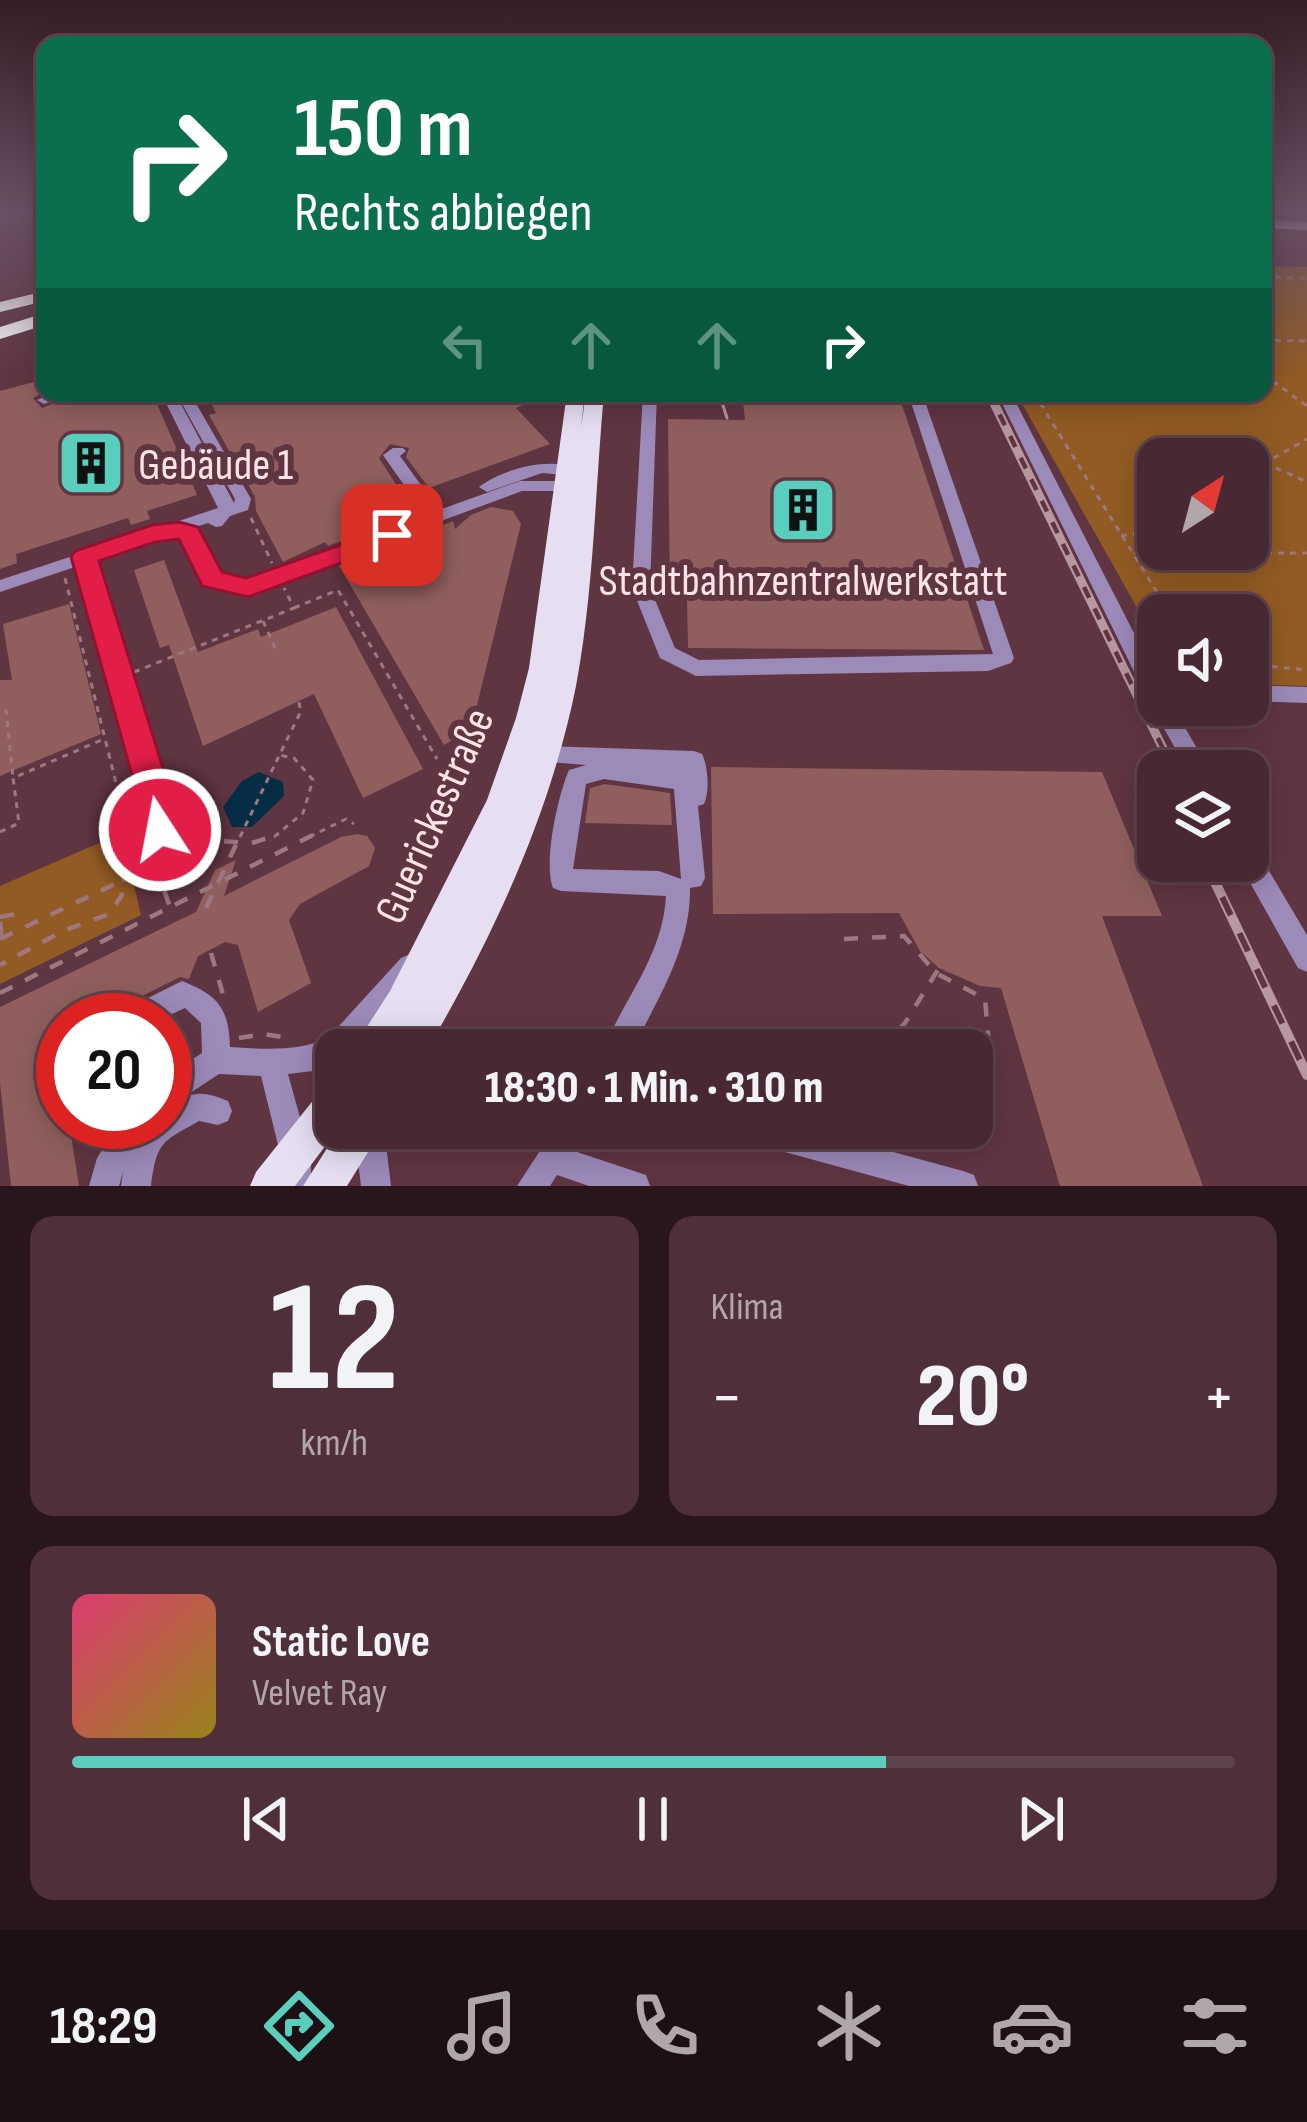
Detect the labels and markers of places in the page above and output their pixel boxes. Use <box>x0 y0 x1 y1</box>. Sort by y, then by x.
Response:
building icon: Gebäude 1 <box>56 428 126 498</box>
place label: Gebäude 1 <box>138 438 293 493</box>
building icon: Stadtbahnzentralwerkstatt <box>768 475 838 545</box>
pin <box>341 484 443 586</box>
place label: Stadtbahnzentralwerkstatt <box>599 554 1007 609</box>

